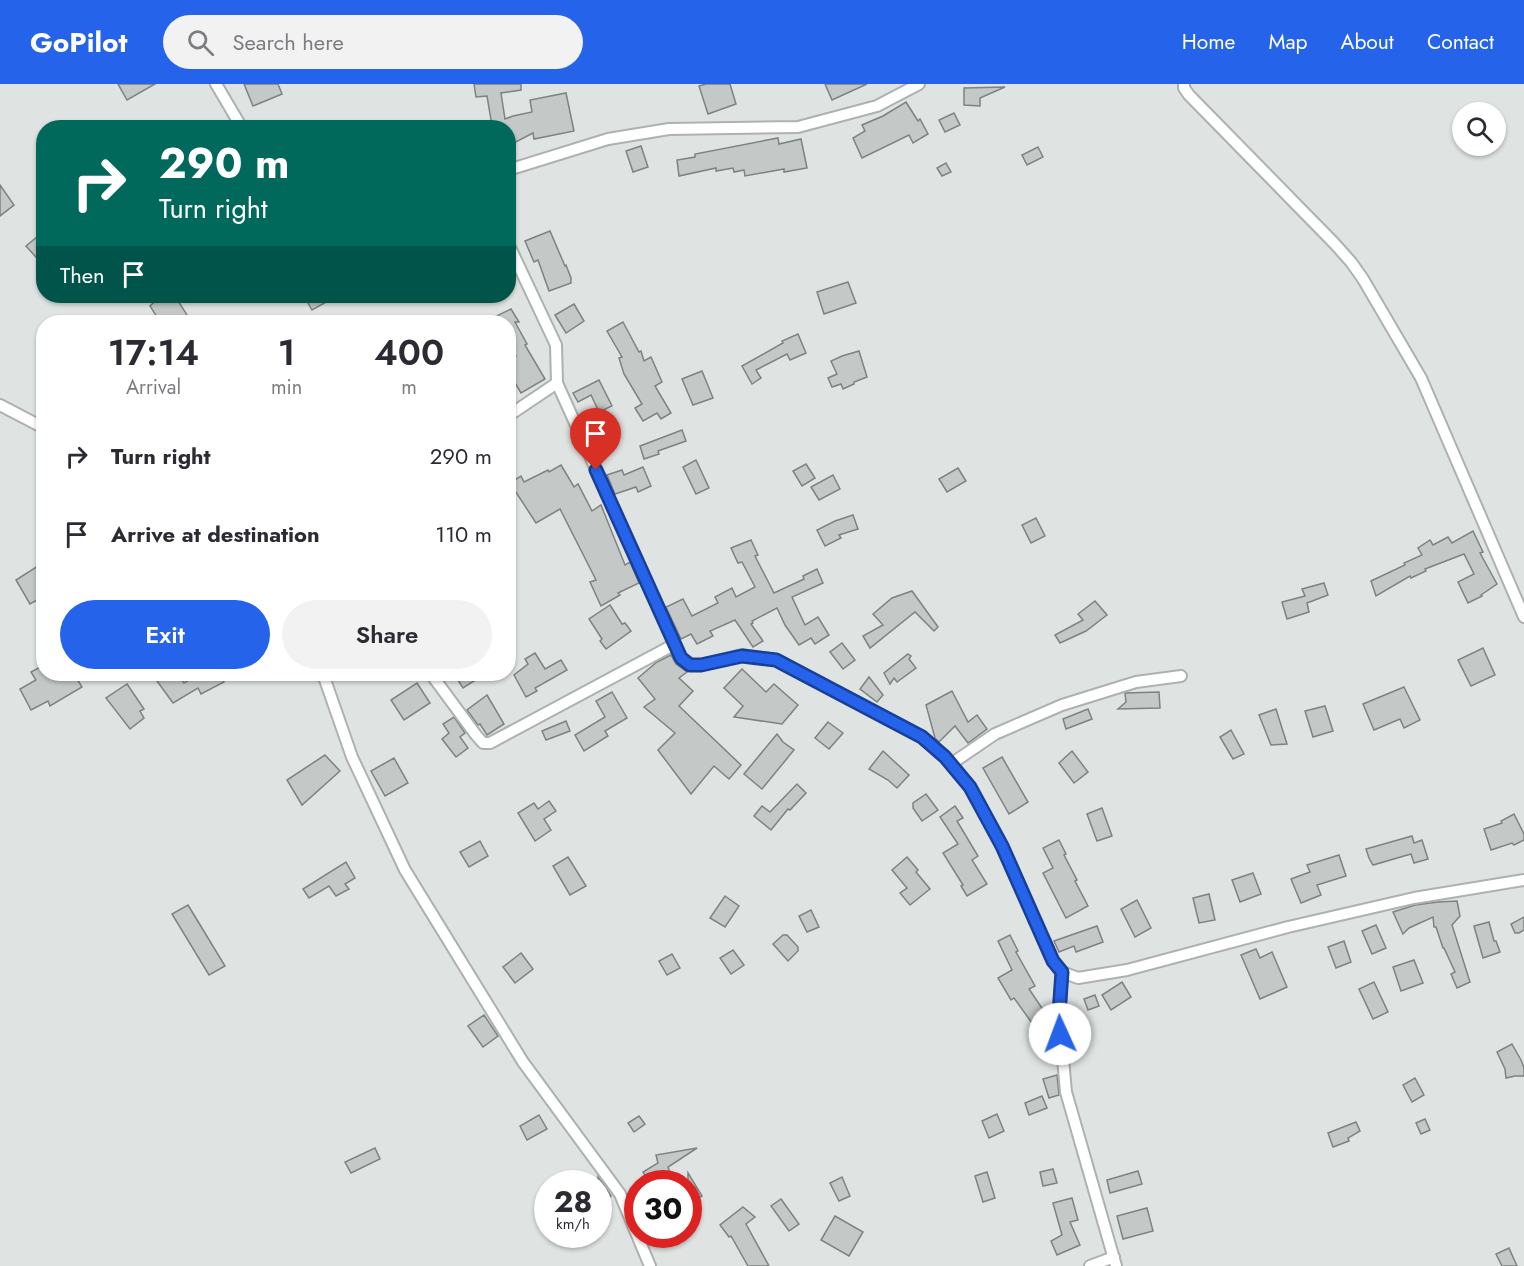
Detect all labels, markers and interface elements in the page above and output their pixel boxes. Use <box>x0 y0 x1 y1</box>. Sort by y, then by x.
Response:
search box <box>163 15 583 69</box>
text: GoPilot <box>30 22 127 63</box>
icon: search <box>184 26 217 59</box>
text: Search here <box>232 26 344 58</box>
text: Home <box>1182 27 1235 57</box>
text: Map <box>1268 27 1308 57</box>
text: About <box>1341 27 1394 57</box>
text: Contact <box>1427 27 1494 57</box>
map controls <box>1452 102 1506 156</box>
button: search <box>1452 102 1506 156</box>
text: 290 m <box>159 133 290 194</box>
icon: right <box>60 144 138 222</box>
text: Turn right <box>159 189 267 228</box>
icon: arrive <box>117 258 150 291</box>
text: Then <box>60 259 105 291</box>
text: 17:14 <box>108 326 199 378</box>
text: 1 <box>278 326 295 378</box>
text: 400 <box>374 326 444 378</box>
text: Arrival <box>126 373 181 402</box>
text: min <box>271 373 302 402</box>
text: m <box>401 373 417 402</box>
pin <box>570 408 621 470</box>
icon: arrive <box>579 417 612 450</box>
icon: right <box>60 440 93 473</box>
text: Turn right <box>111 440 211 472</box>
text: 290 m <box>430 440 492 472</box>
icon: arrive <box>60 518 93 551</box>
text: Arrive at destination <box>111 518 320 550</box>
text: 110 m <box>435 518 492 550</box>
button: Exit <box>60 600 270 669</box>
button: Share <box>282 600 492 669</box>
position arrow <box>1028 1002 1092 1066</box>
speed limit sign: 30 <box>624 1170 702 1248</box>
text: 28 <box>554 1180 592 1223</box>
text: km/h <box>556 1213 590 1235</box>

